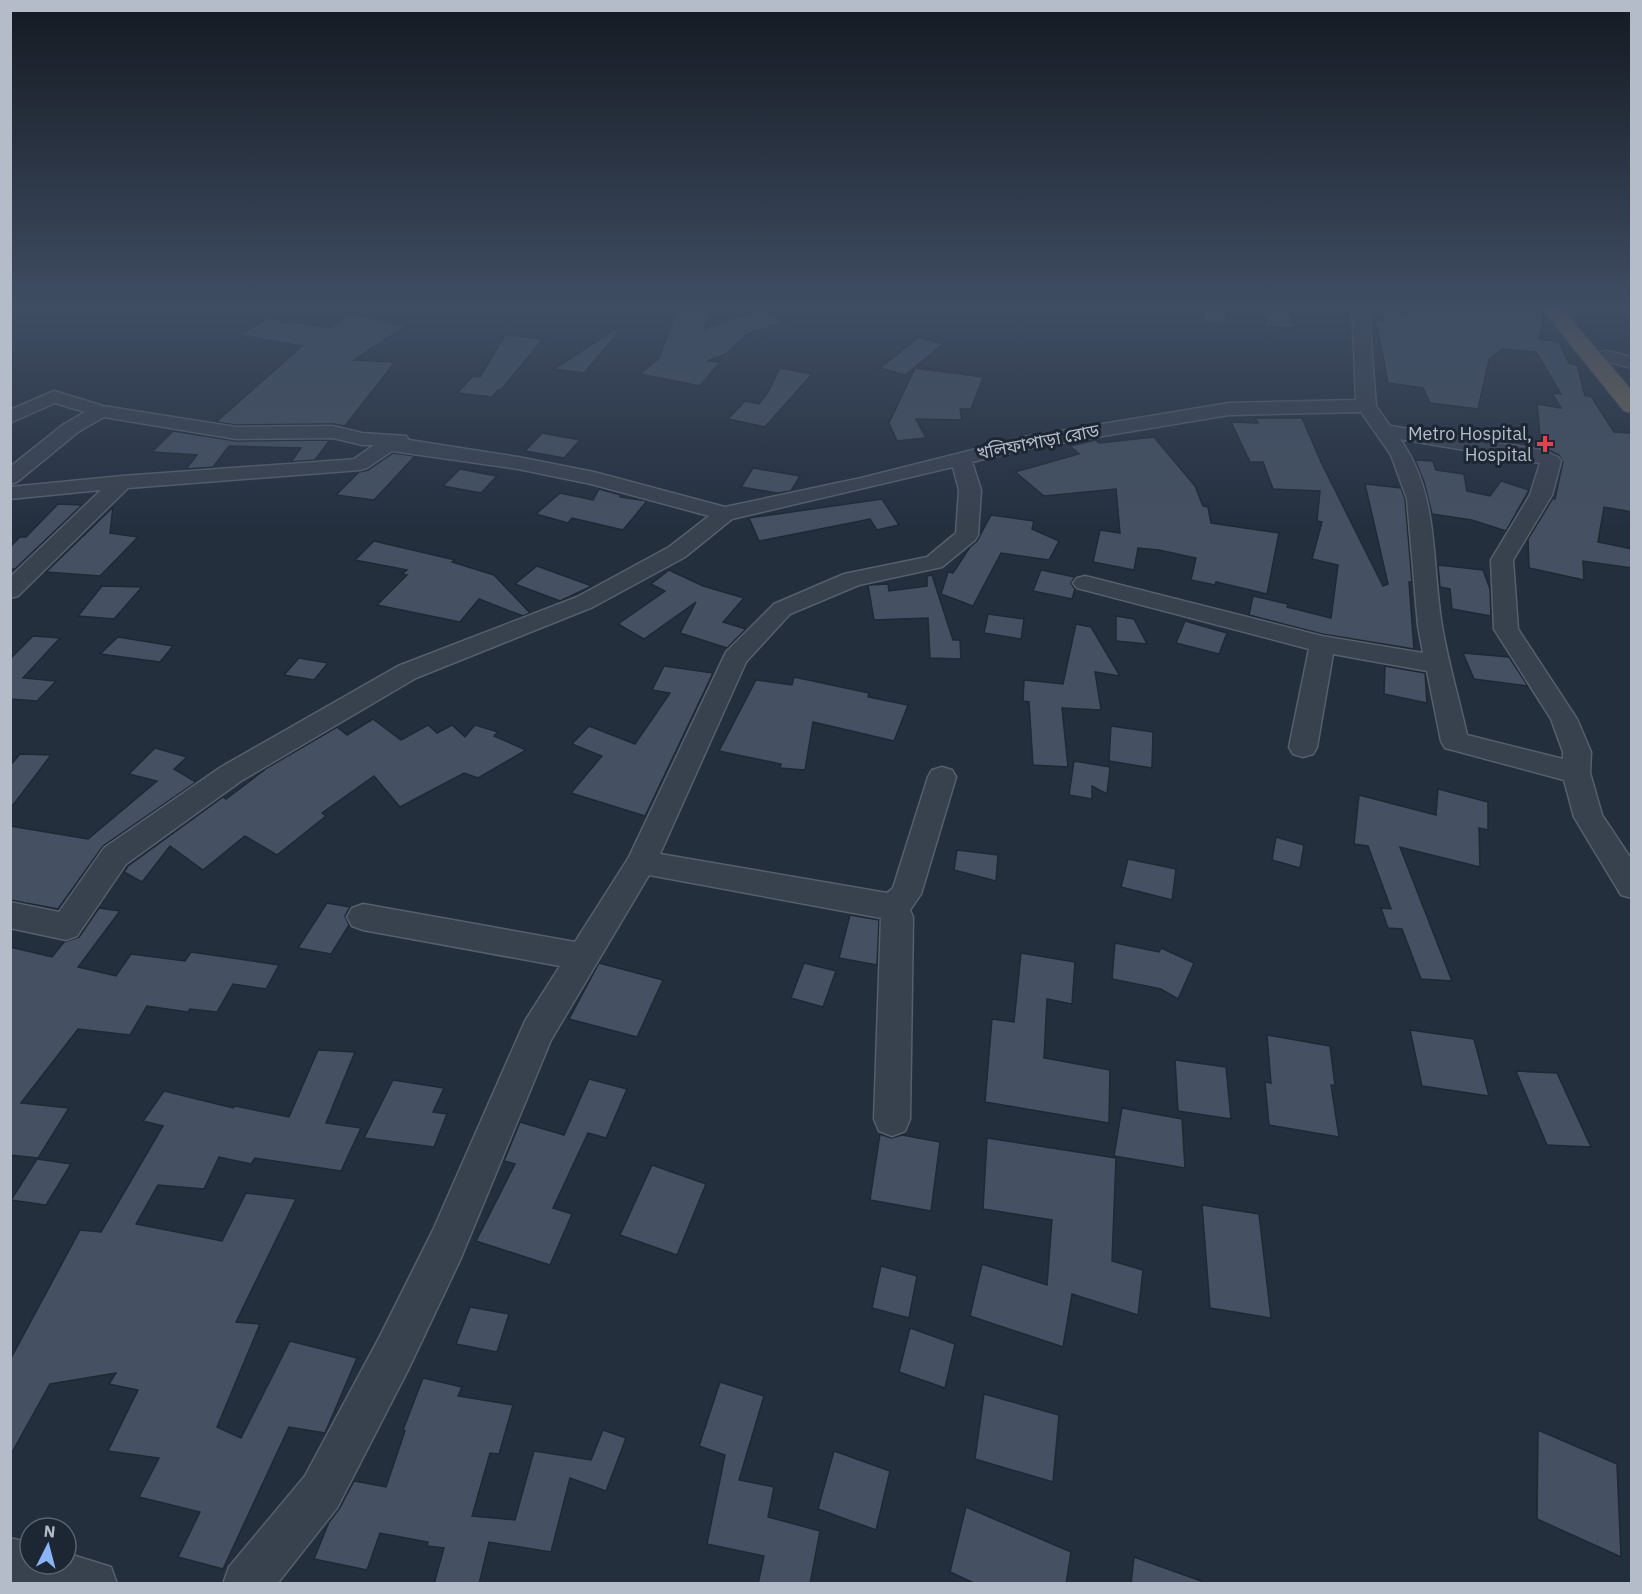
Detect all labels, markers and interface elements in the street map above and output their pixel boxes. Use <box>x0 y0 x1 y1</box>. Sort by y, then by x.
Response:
street label: খলিফাপাড়া রোড <box>975 418 1101 465</box>
place label: Metro Hospital, Hospital <box>1408 422 1532 466</box>
marker: Metro Hospital, Hospital <box>1536 435 1554 453</box>
north arrow <box>18 1516 78 1576</box>
text: N <box>43 1521 56 1542</box>

